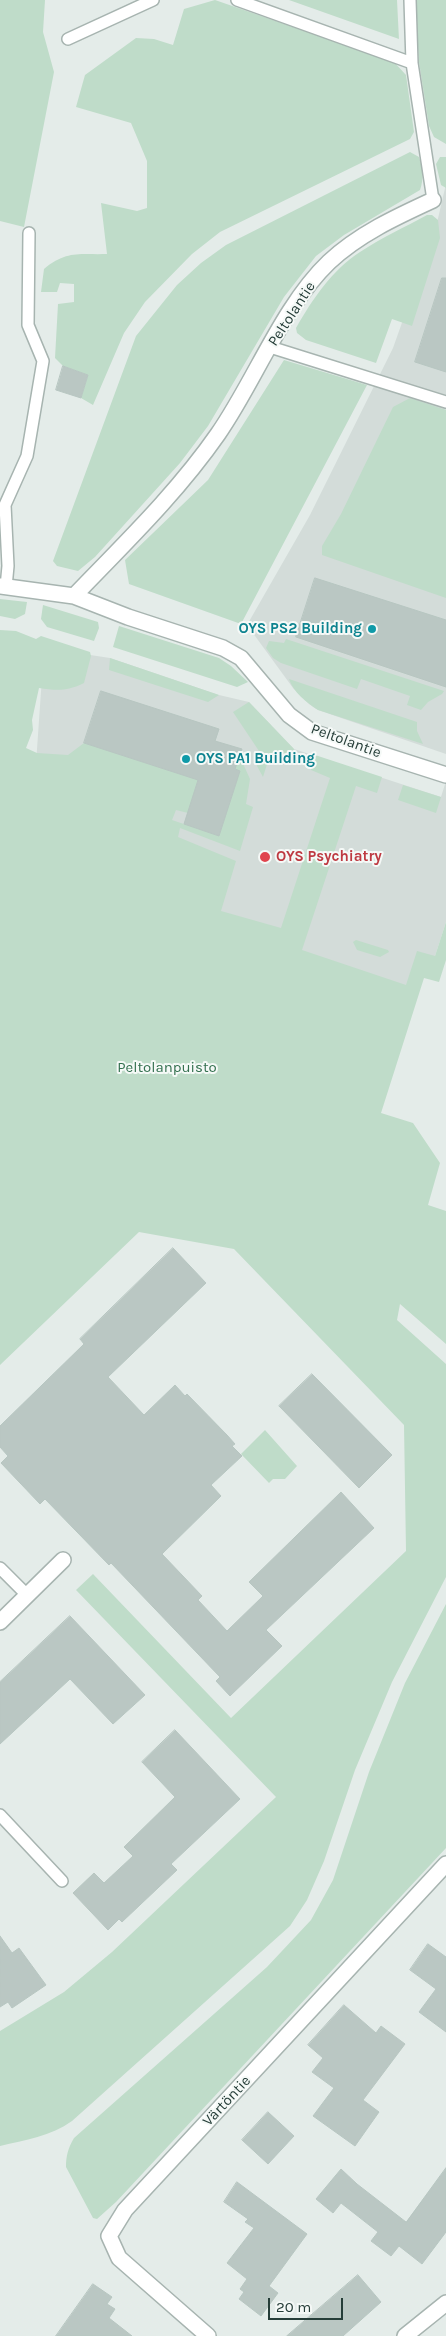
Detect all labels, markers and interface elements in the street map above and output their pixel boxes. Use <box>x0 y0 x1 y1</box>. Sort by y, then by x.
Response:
street label: Peltolantie <box>264 278 320 350</box>
place label: OYS PS2 Building <box>238 620 362 638</box>
marker: OYS PS2 Building <box>366 623 378 635</box>
street label: Peltolantie <box>308 720 384 762</box>
place label: OYS PA1 Building <box>196 750 315 768</box>
marker: OYS PA1 Building <box>180 753 192 765</box>
place label: OYS Psychiatry <box>276 848 382 866</box>
marker: OYS Psychiatry <box>258 850 272 864</box>
park label: Peltolanpuisto <box>117 1059 217 1077</box>
street label: Värtöntie <box>199 2072 255 2130</box>
scale bar <box>271 2288 346 2320</box>
text: 20 m <box>276 2298 311 2316</box>

